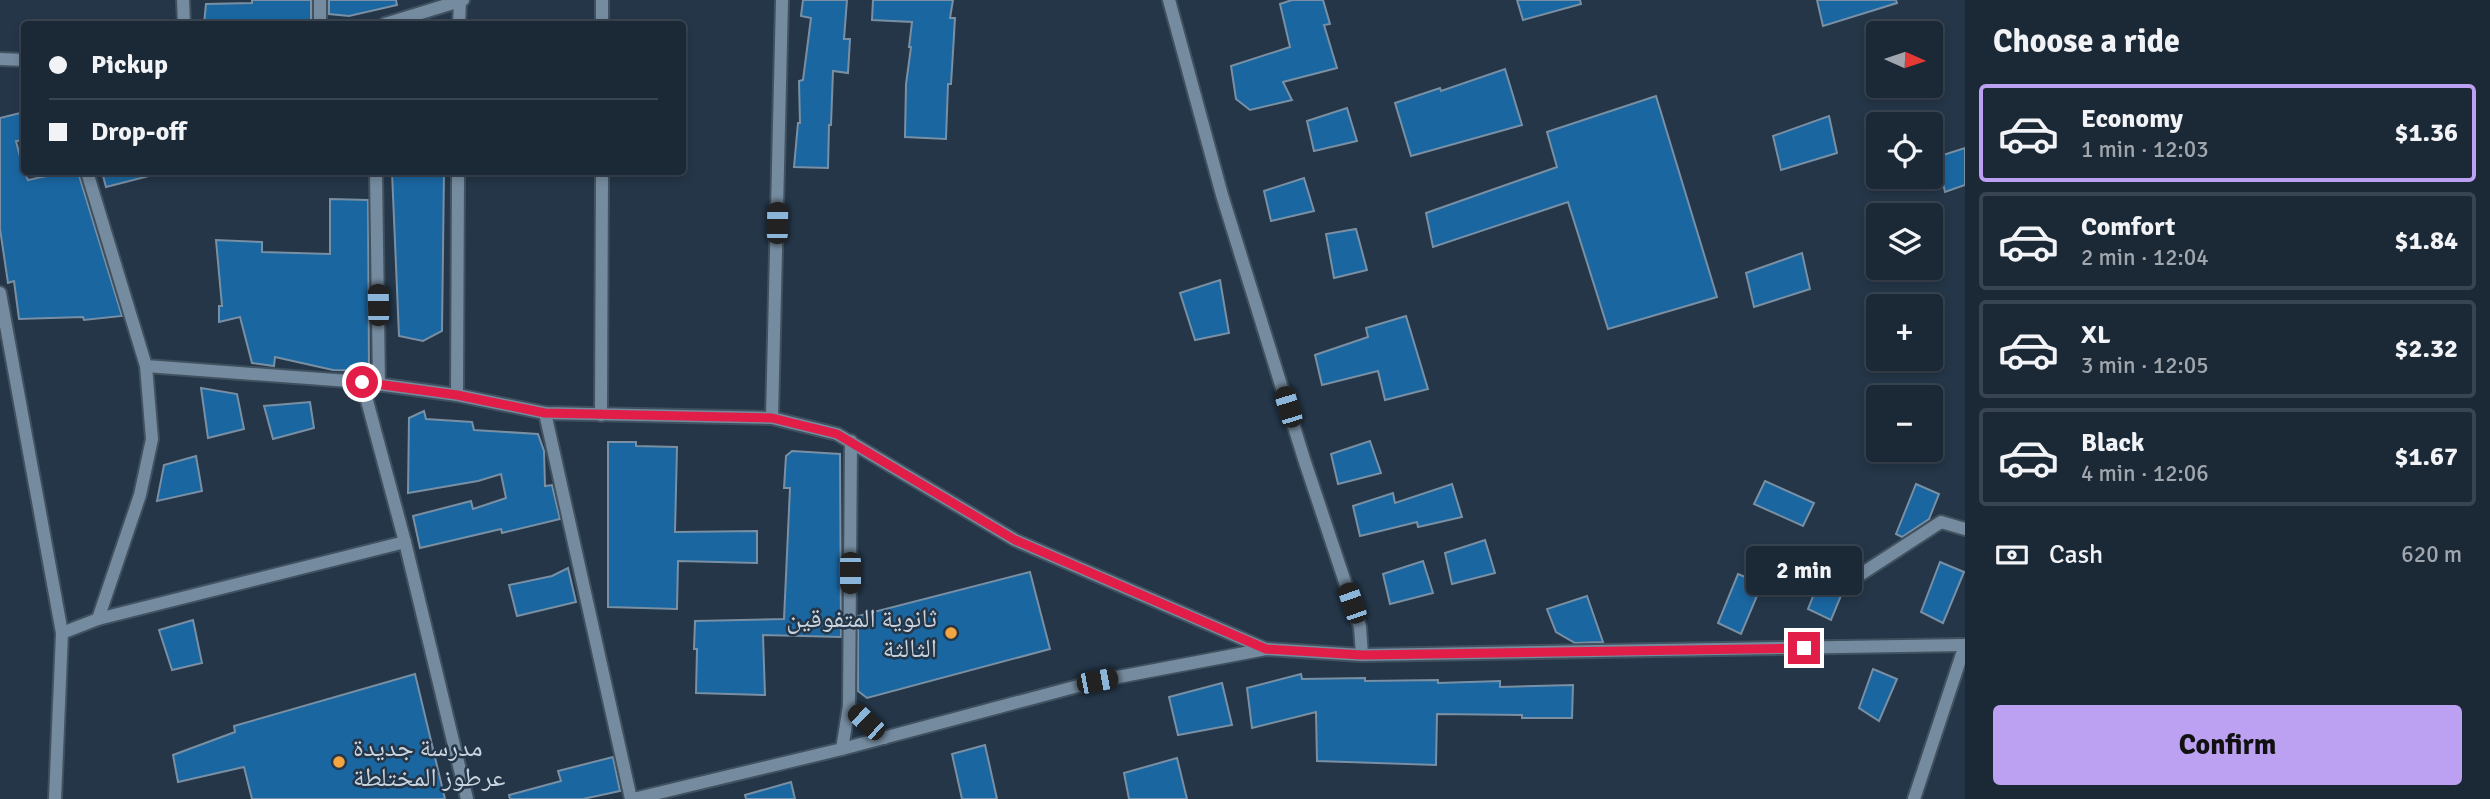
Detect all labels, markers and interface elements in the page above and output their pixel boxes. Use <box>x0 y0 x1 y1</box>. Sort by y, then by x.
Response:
north arrow <box>1866 21 1942 98</box>
map controls <box>1866 21 1943 462</box>
text: Choose a ride <box>1993 22 2180 61</box>
text: Pickup <box>91 49 168 81</box>
icon: car <box>1997 102 2060 165</box>
text: Economy <box>2081 103 2183 135</box>
button: locate <box>1866 112 1943 189</box>
text: Drop-off <box>91 116 187 148</box>
text: $1.36 <box>2394 117 2458 149</box>
text: 1 min · 12:03 <box>2081 135 2209 164</box>
car <box>767 202 788 244</box>
button: layers <box>1866 203 1943 280</box>
icon: car <box>1997 210 2060 273</box>
text: Comfort <box>2081 211 2175 243</box>
text: $1.84 <box>2394 225 2458 257</box>
text: 2 min · 12:04 <box>2081 243 2209 272</box>
car <box>368 284 389 326</box>
button: + <box>1866 294 1943 371</box>
icon: car <box>1997 318 2060 381</box>
text: XL <box>2081 319 2111 351</box>
text: $2.32 <box>2394 333 2458 365</box>
text: 3 min · 12:05 <box>2081 351 2209 380</box>
route start <box>346 366 378 398</box>
car <box>1272 384 1305 430</box>
button: − <box>1866 385 1943 462</box>
icon: car <box>1997 426 2060 489</box>
text: Black <box>2081 427 2144 459</box>
text: $1.67 <box>2394 441 2458 473</box>
text: 4 min · 12:06 <box>2081 459 2209 488</box>
icon: cash <box>1993 536 2031 574</box>
text: Cash <box>2049 539 2103 571</box>
text: 620 m <box>2401 540 2462 569</box>
callout: 2 min <box>1746 546 1862 596</box>
car <box>840 552 861 594</box>
text: 2 min <box>1776 556 1832 585</box>
car <box>1336 580 1369 626</box>
place label: ثانوية المتفوقين الثالثة <box>786 603 937 665</box>
marker: ثانوية المتفوقين الثالثة <box>943 625 959 641</box>
route end <box>1788 632 1820 664</box>
car <box>1075 667 1120 695</box>
car <box>844 700 889 744</box>
button: Confirm <box>1993 705 2462 785</box>
place label: مدرسة جديدة عرطوز المختلطة <box>353 732 505 794</box>
marker: مدرسة جديدة عرطوز المختلطة <box>331 754 347 770</box>

